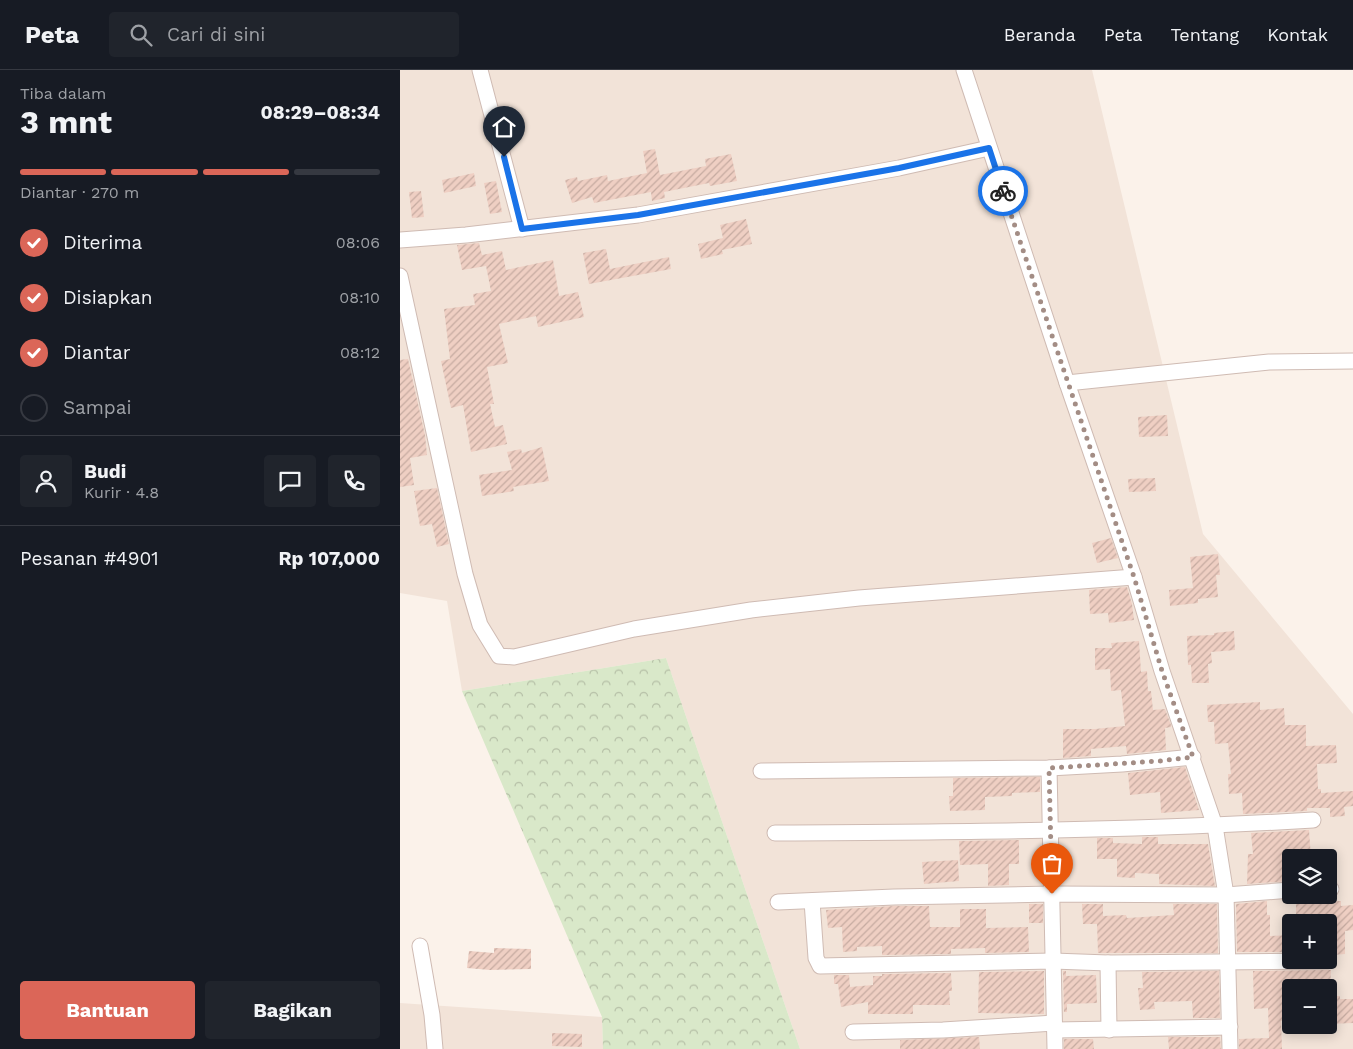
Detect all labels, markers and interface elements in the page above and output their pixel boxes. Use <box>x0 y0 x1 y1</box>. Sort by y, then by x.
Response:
search box <box>109 12 459 57</box>
text: Peta <box>25 21 79 49</box>
icon: search <box>127 21 155 49</box>
text: Cari di sini <box>167 23 265 46</box>
text: Beranda <box>1004 24 1076 45</box>
text: Peta <box>1104 24 1142 45</box>
text: Tentang <box>1170 24 1239 45</box>
text: Kontak <box>1267 24 1328 45</box>
text: Tiba dalam <box>20 84 106 103</box>
text: 08:29–08:34 <box>261 101 380 124</box>
text: 3 mnt <box>20 103 112 141</box>
pin <box>483 106 525 157</box>
icon: home <box>490 113 518 141</box>
courier <box>978 166 1028 216</box>
icon: bike <box>989 177 1017 205</box>
text: Diantar · 270 m <box>20 183 139 202</box>
icon: check <box>20 229 48 257</box>
text: Diterima <box>63 231 142 254</box>
text: 08:06 <box>336 233 380 252</box>
icon: check <box>20 284 48 312</box>
text: Disiapkan <box>63 286 153 309</box>
text: 08:10 <box>339 288 380 307</box>
icon: check <box>20 339 48 367</box>
text: Diantar <box>63 341 131 364</box>
text: 08:12 <box>340 343 380 362</box>
text: Sampai <box>63 396 132 419</box>
button: person <box>20 455 72 507</box>
button: chat <box>264 455 316 507</box>
button: phone <box>328 455 380 507</box>
text: Budi <box>84 460 126 483</box>
text: Kurir · 4.8 <box>84 483 159 502</box>
text: Pesanan #4901 <box>20 547 159 570</box>
text: Rp 107,000 <box>279 547 380 570</box>
pin <box>1031 843 1073 894</box>
map controls <box>1282 849 1337 1034</box>
button: layers <box>1282 849 1337 904</box>
icon: bag <box>1038 850 1066 878</box>
button: + <box>1282 914 1337 969</box>
button: − <box>1282 979 1337 1034</box>
button: Bantuan <box>20 981 195 1039</box>
button: Bagikan <box>205 981 380 1039</box>

